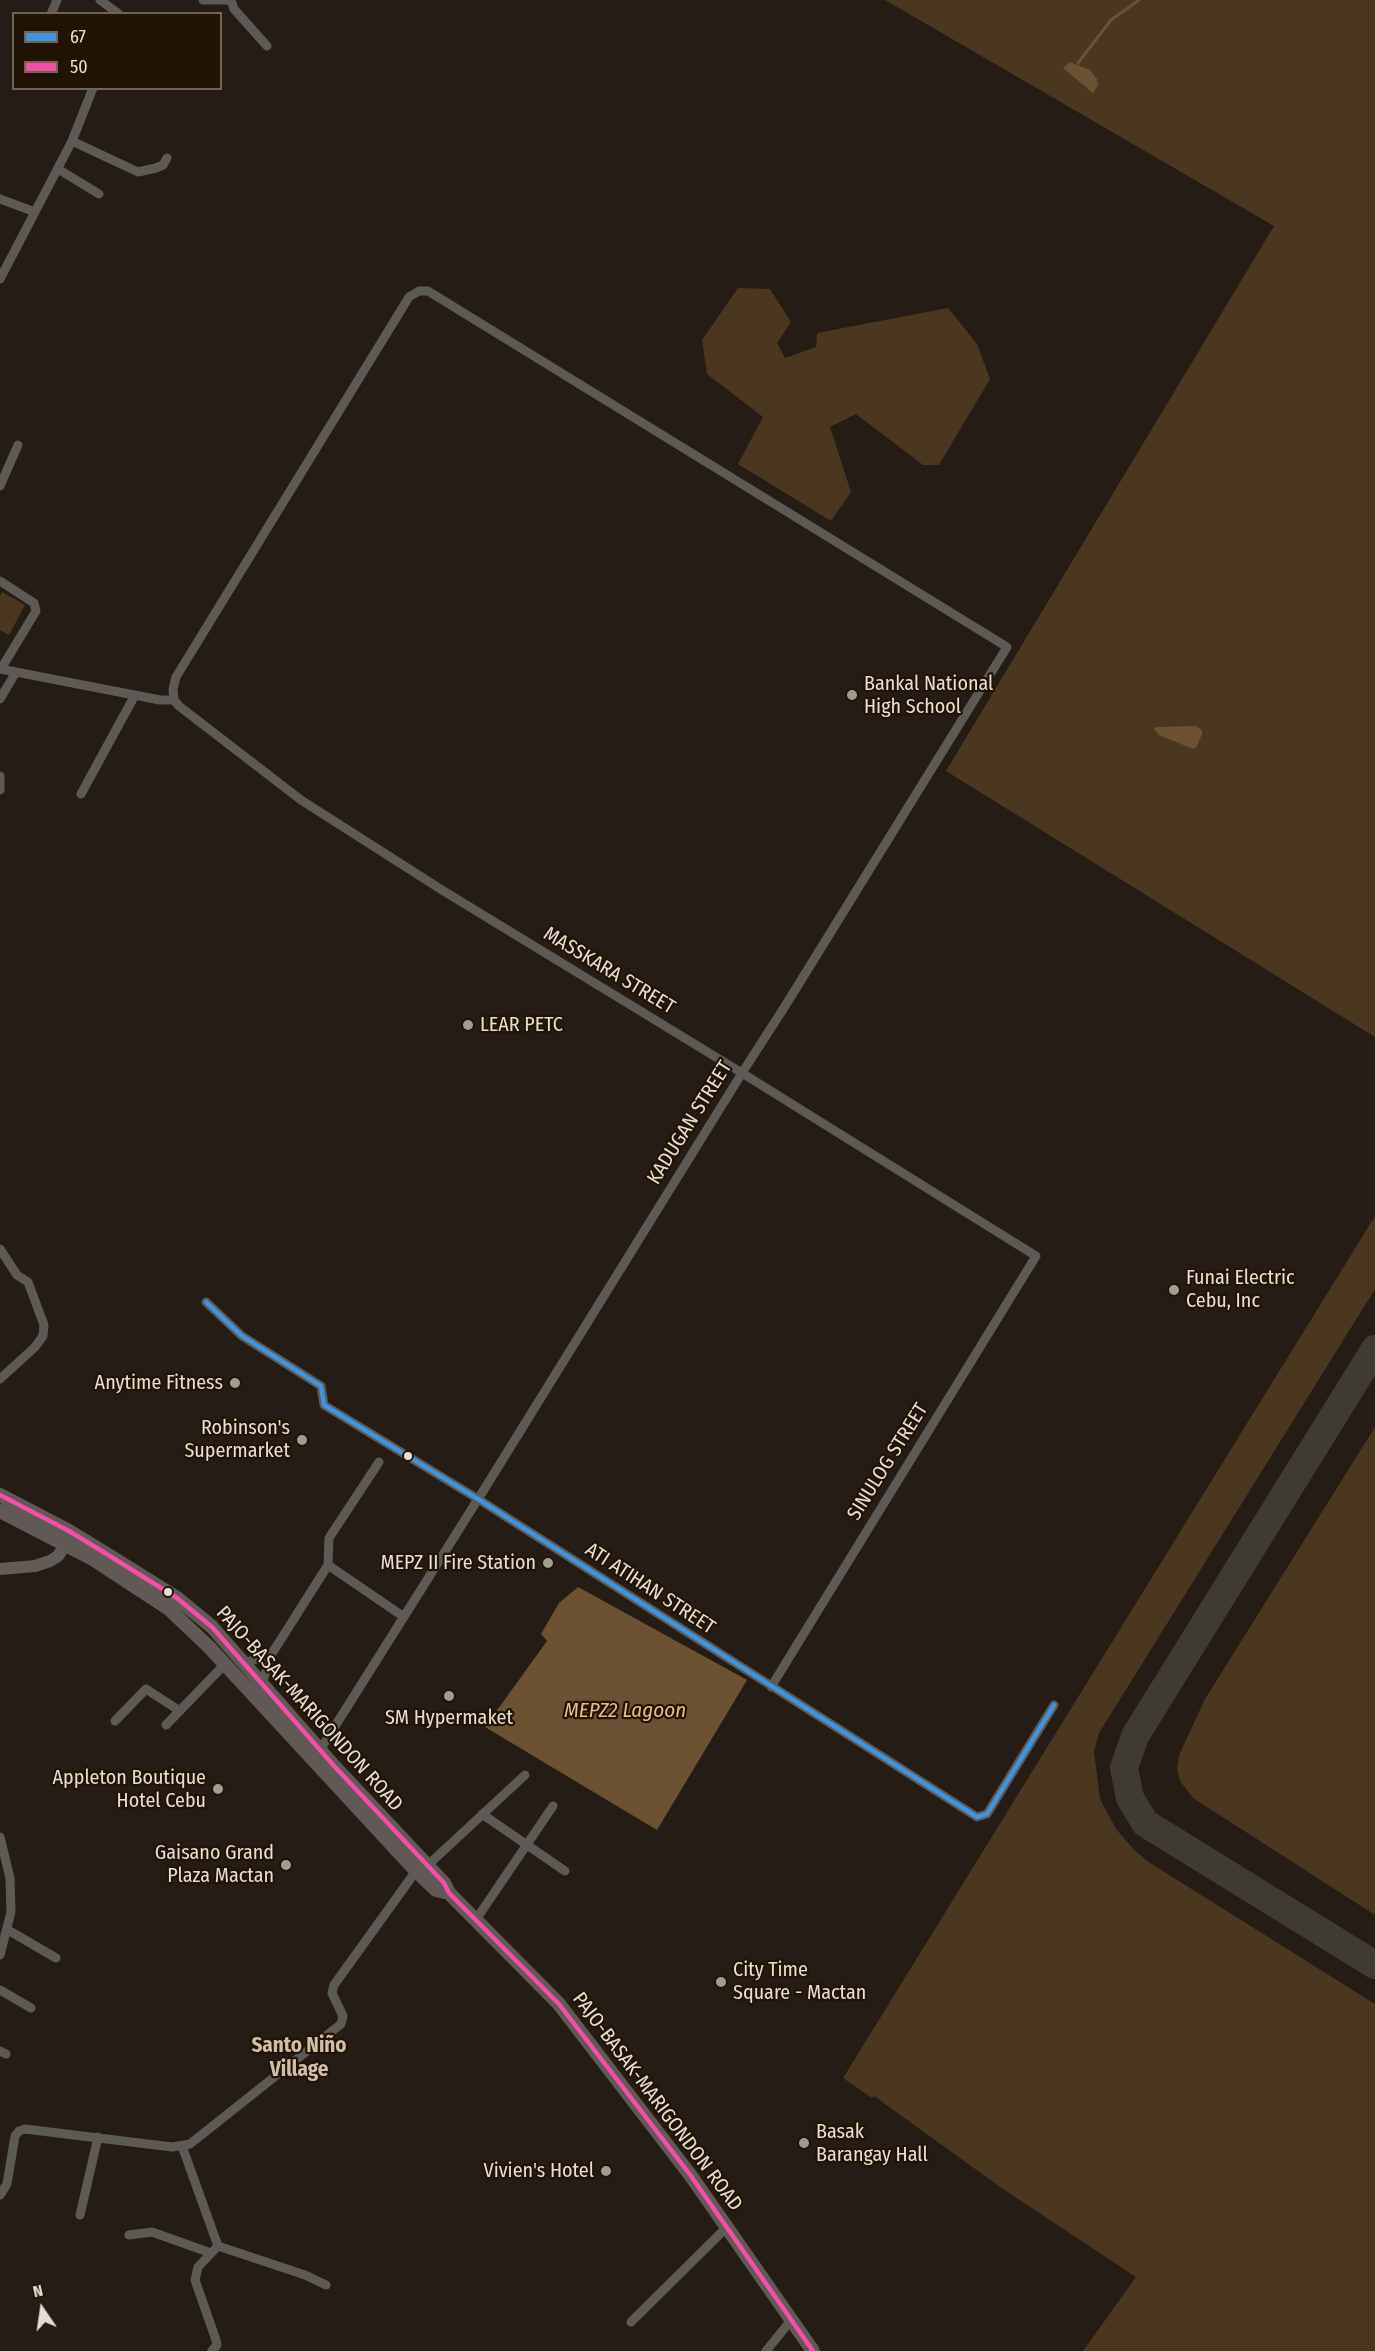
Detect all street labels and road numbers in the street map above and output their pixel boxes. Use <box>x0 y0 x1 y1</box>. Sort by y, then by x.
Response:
street label: MASSKARA STREET <box>539 922 679 1020</box>
street label: KADUGAN STREET <box>642 1057 738 1189</box>
street label: SINULOG STREET <box>842 1399 934 1525</box>
street label: ATI ATIHAN STREET <box>581 1538 719 1640</box>
street label: PAJO-BASAK-MARIGONDON ROAD <box>211 1602 407 1816</box>
street label: PAJO-BASAK-MARIGONDON ROAD <box>567 1988 747 2216</box>

